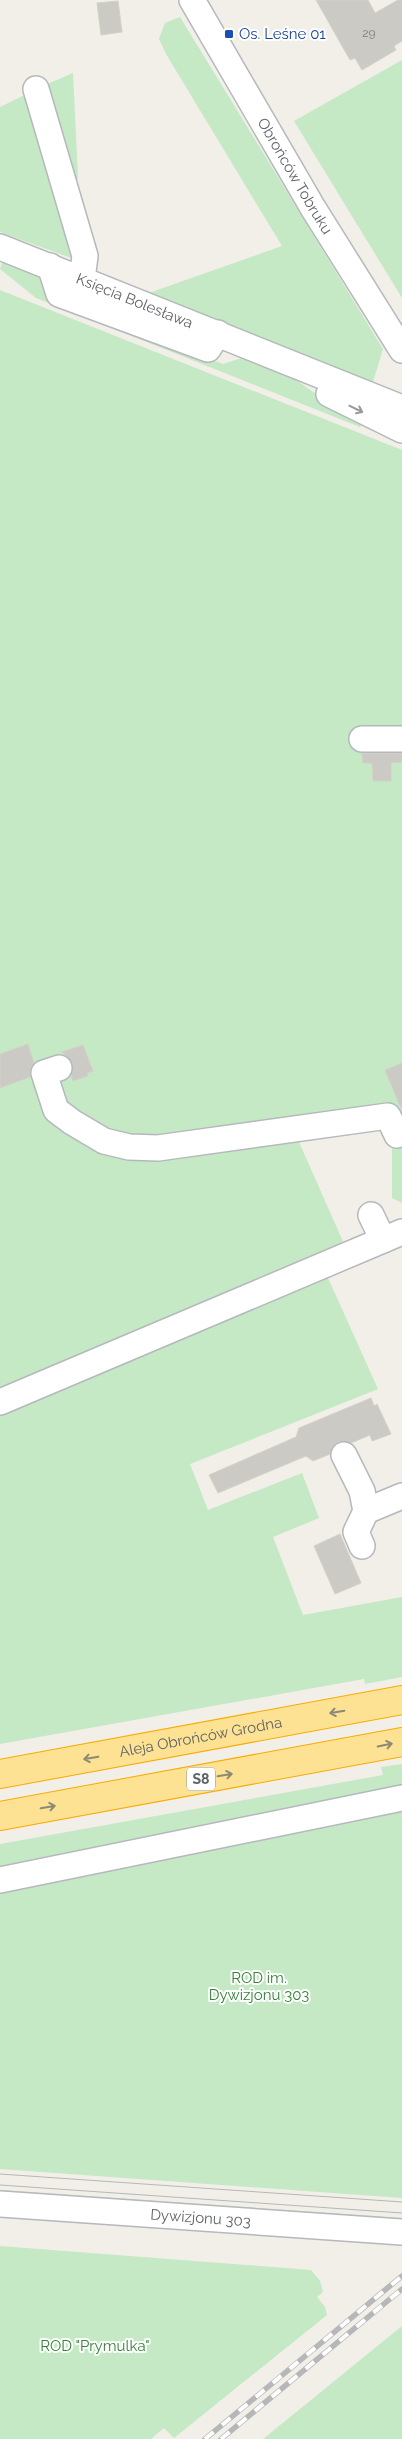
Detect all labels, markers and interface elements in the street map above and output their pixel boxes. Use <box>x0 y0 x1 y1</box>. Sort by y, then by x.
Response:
place label: Os. Leśne 01 <box>239 25 326 43</box>
house number: 29 <box>362 26 376 40</box>
marker: Os. Leśne 01 <box>223 28 235 40</box>
street label: Obrońców Tobruku <box>254 115 336 238</box>
street label: Księcia Bolesława <box>74 269 196 332</box>
one-way arrow <box>348 405 363 414</box>
one-way arrow <box>329 1708 345 1718</box>
street label: Aleja Obrońców Grodna <box>118 1713 283 1761</box>
one-way arrow <box>376 1740 392 1750</box>
one-way arrow <box>83 1753 99 1763</box>
road number: S8 <box>187 1768 215 1790</box>
one-way arrow <box>217 1769 233 1779</box>
one-way arrow <box>40 1802 56 1812</box>
park label: ROD im. Dywizjonu 303 <box>209 1969 309 2004</box>
street label: Dywizjonu 303 <box>150 2205 251 2230</box>
park label: ROD "Prymulka" <box>40 2337 150 2355</box>

